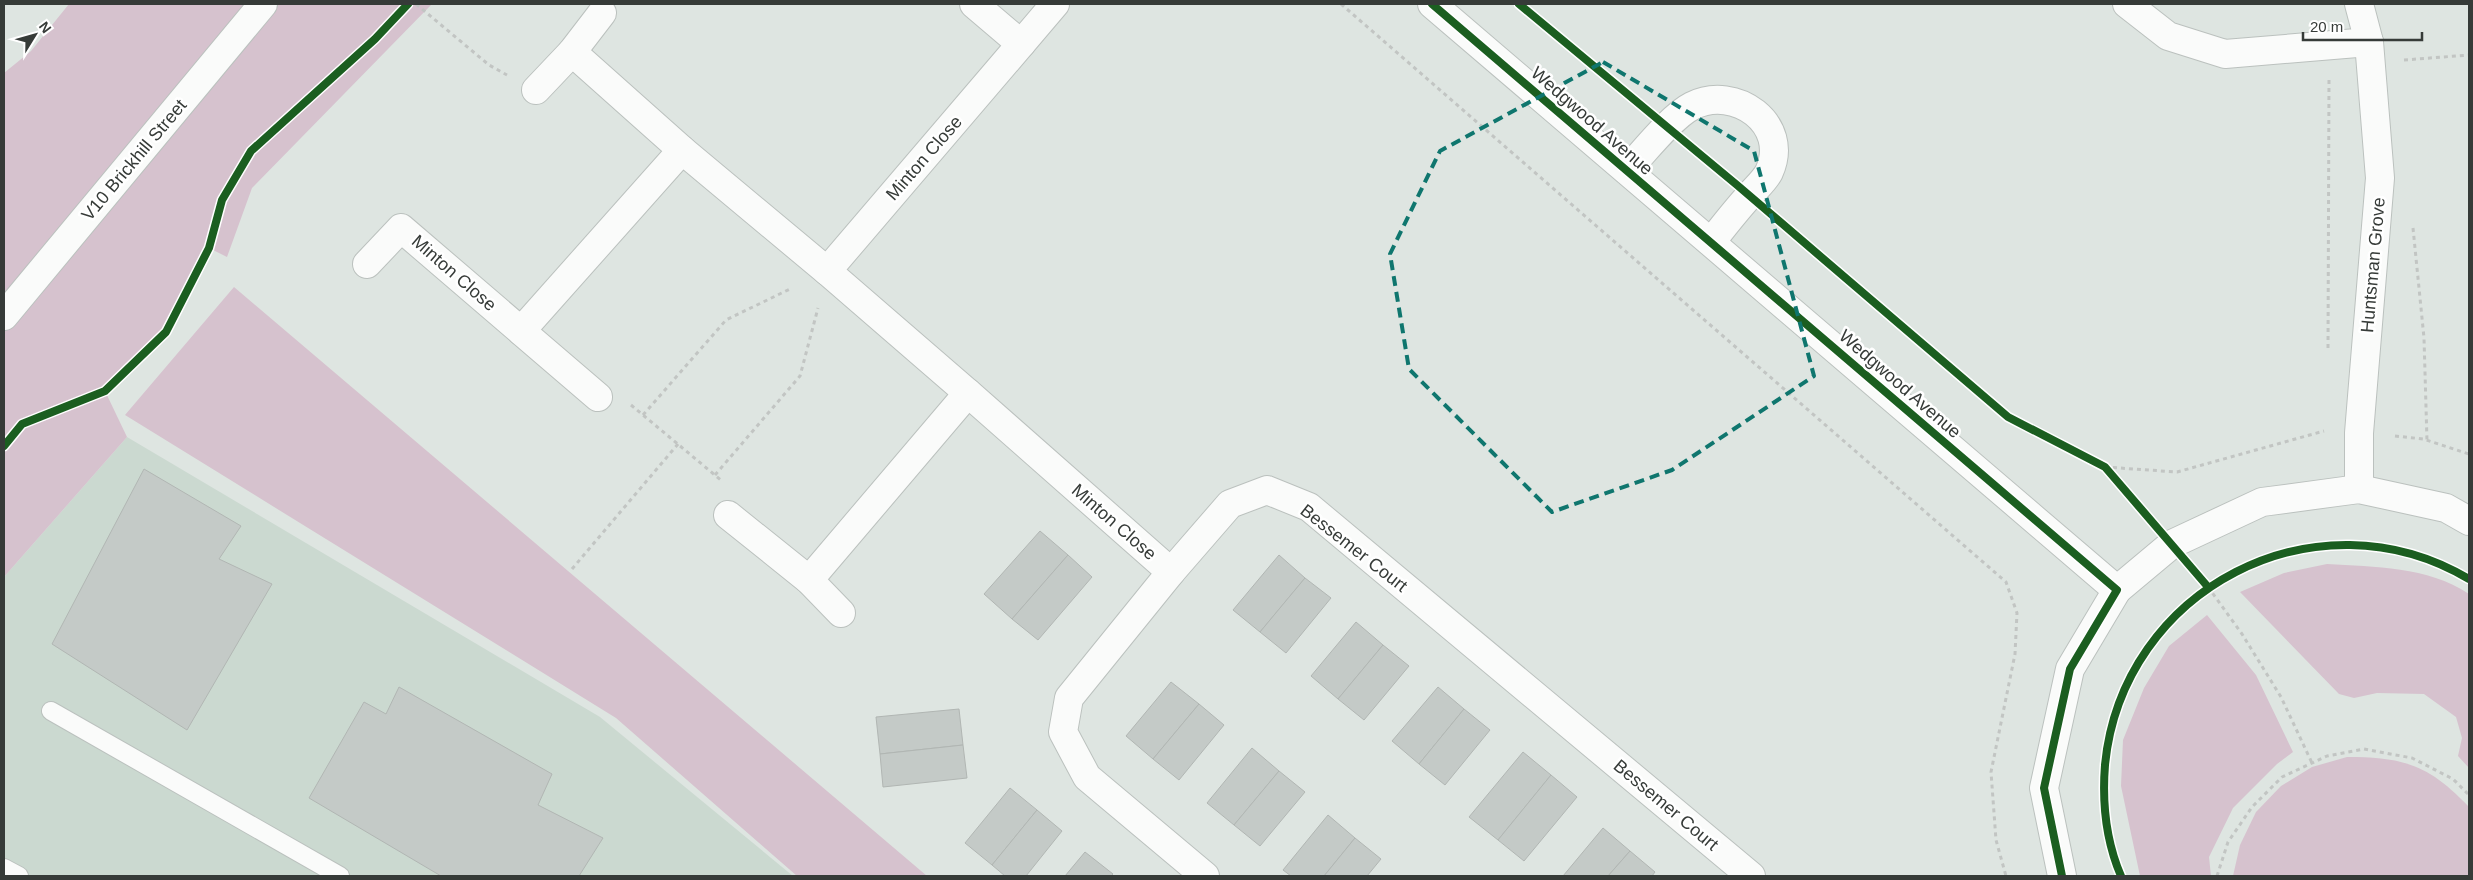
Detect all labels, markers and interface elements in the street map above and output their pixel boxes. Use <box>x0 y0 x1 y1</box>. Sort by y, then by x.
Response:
north arrow <box>10 10 60 60</box>
scale bar <box>2303 10 2422 42</box>
text: N <box>36 18 55 36</box>
text: 20 m <box>2310 18 2343 35</box>
street label: Wedgwood Avenue <box>1527 63 1657 179</box>
street label: V10 Brickhill Street <box>77 95 191 225</box>
street label: Minton Close <box>882 112 966 204</box>
street label: Huntsman Grove <box>2357 196 2389 334</box>
street label: Minton Close <box>408 231 500 315</box>
street label: Wedgwood Avenue <box>1835 326 1965 442</box>
street label: Minton Close <box>1068 480 1160 564</box>
street label: Bessemer Court <box>1297 500 1411 596</box>
street label: Bessemer Court <box>1610 756 1722 854</box>

